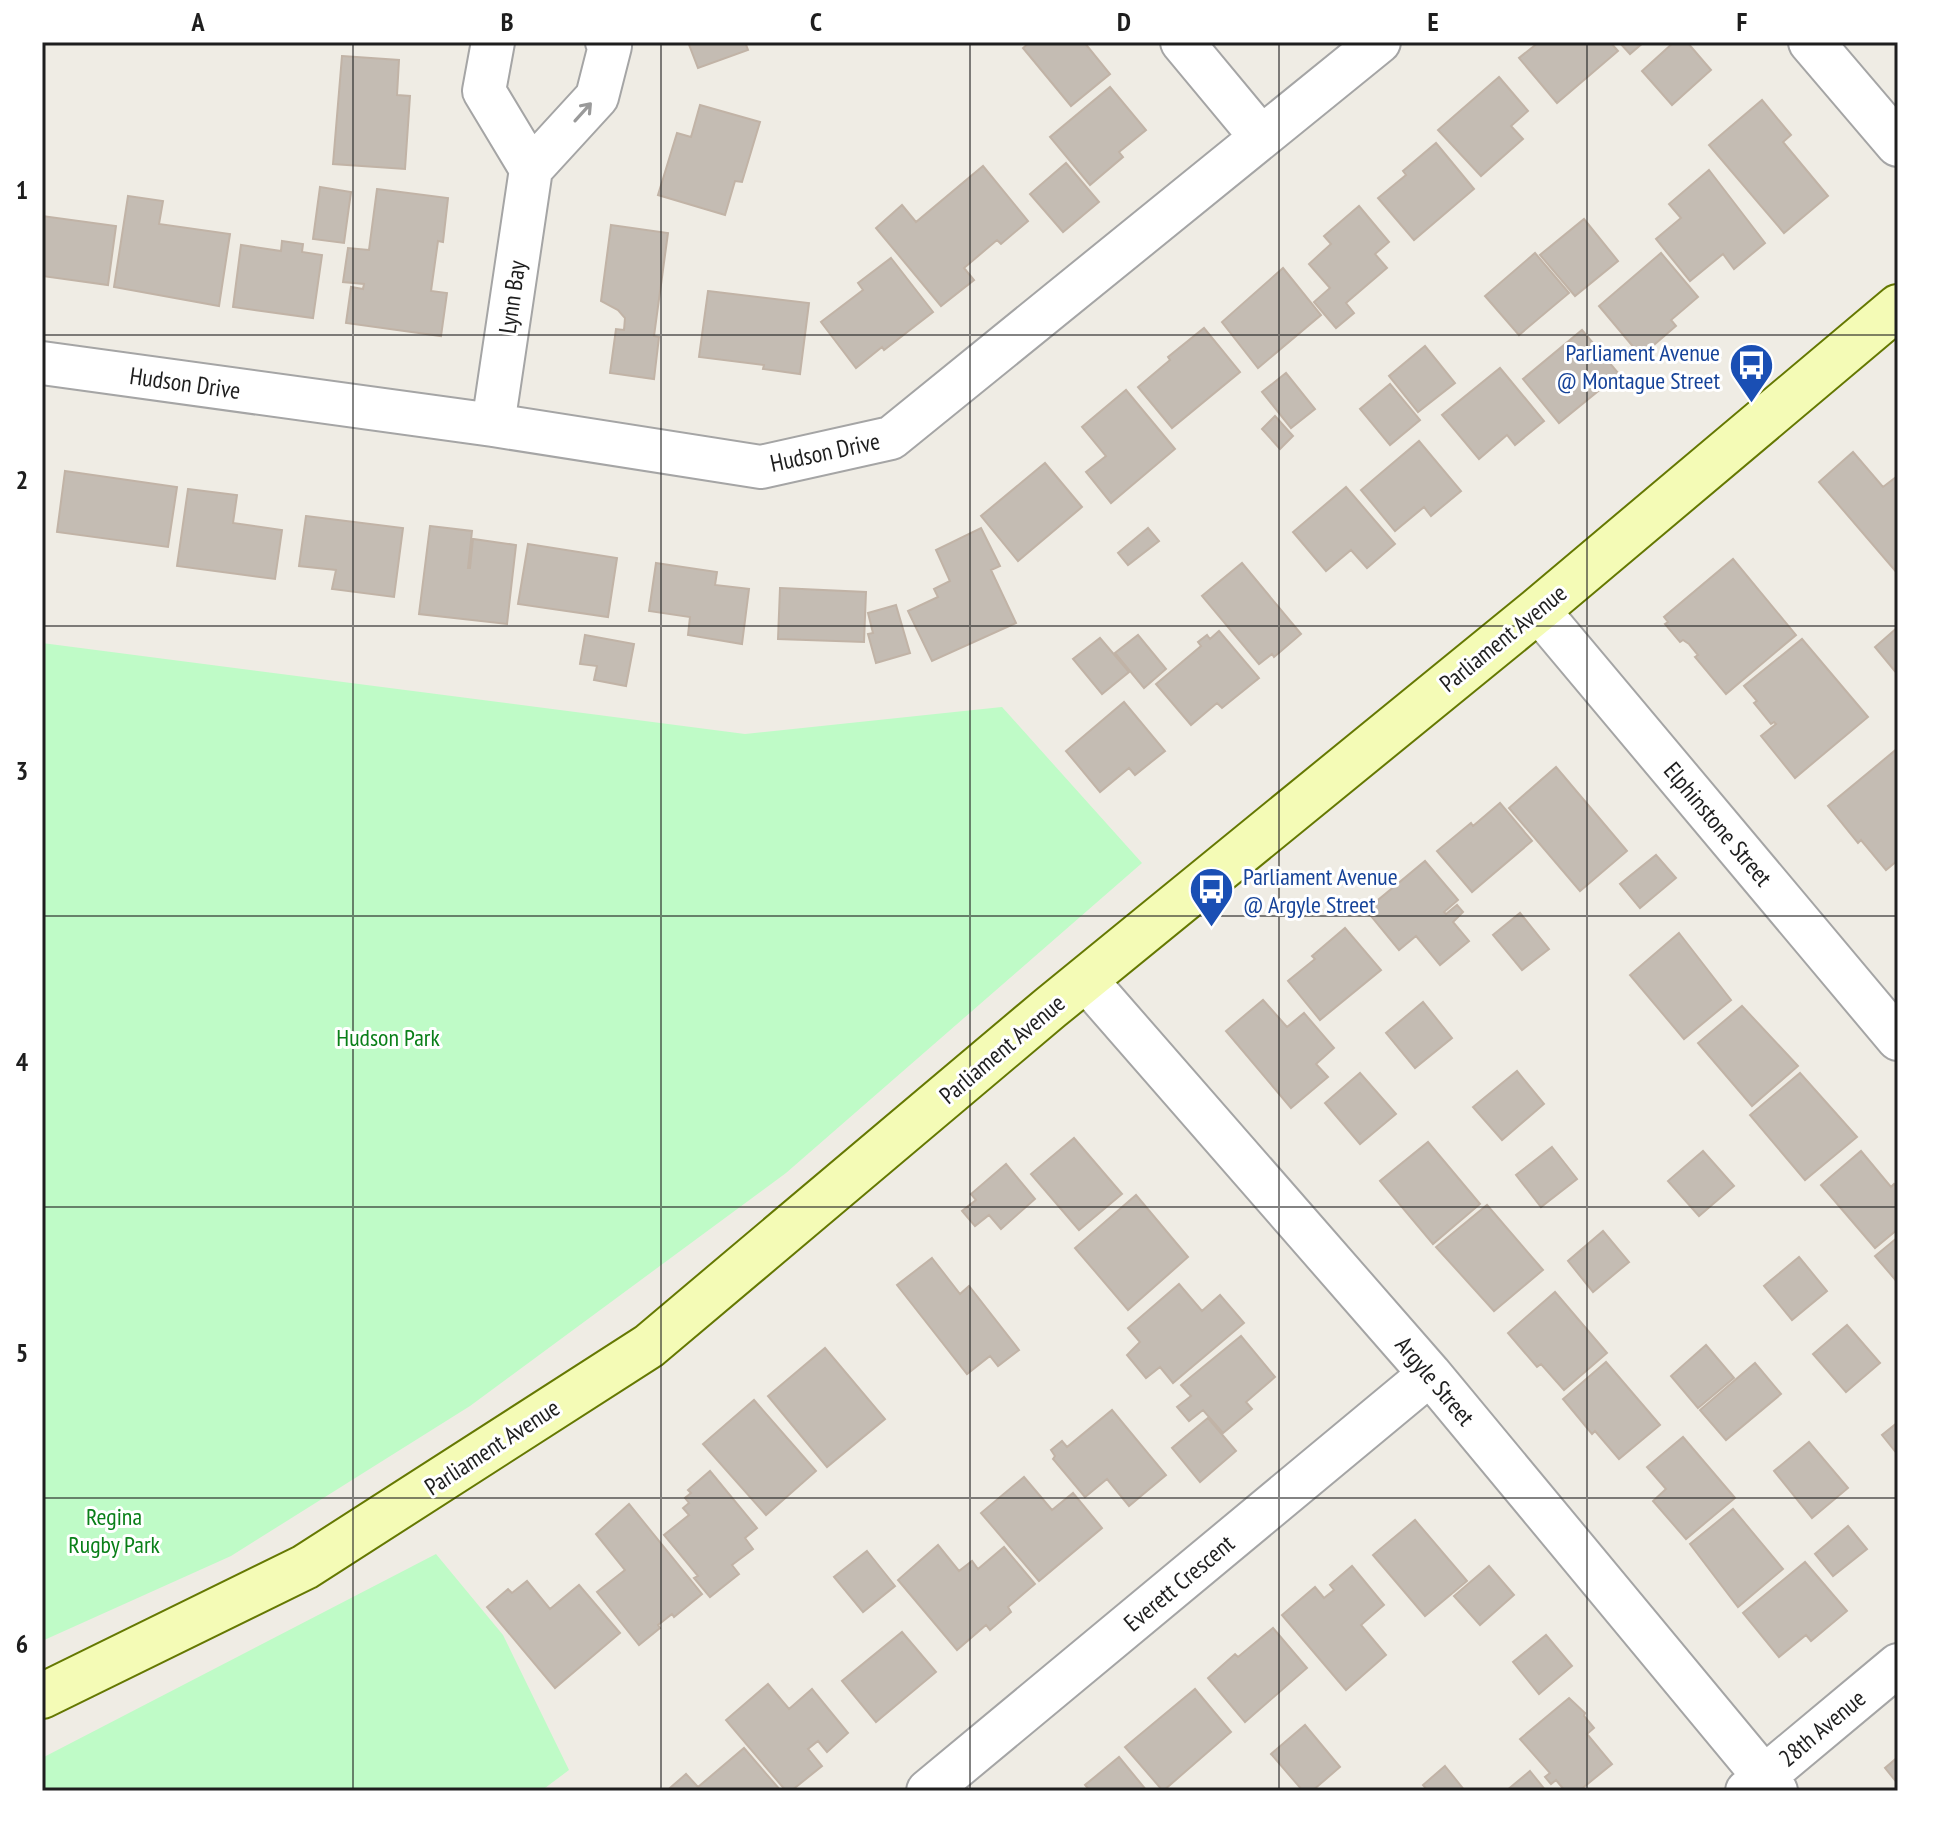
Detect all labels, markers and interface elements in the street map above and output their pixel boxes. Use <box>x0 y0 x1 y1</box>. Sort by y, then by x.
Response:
text: A <box>190 5 205 38</box>
text: B <box>501 5 514 38</box>
text: C <box>810 5 822 38</box>
text: D <box>1117 5 1131 38</box>
text: E <box>1427 5 1439 38</box>
text: F <box>1737 5 1748 38</box>
one-way arrow <box>574 102 593 122</box>
text: 1 <box>16 173 28 206</box>
street label: Lynn Bay <box>492 259 532 335</box>
place label: Parliament Avenue @ Montague Street <box>1556 337 1720 396</box>
bus stop icon: Parliament Avenue @ Montague Street <box>1727 342 1775 405</box>
street label: Hudson Drive <box>128 360 242 406</box>
street label: Hudson Drive <box>767 425 883 479</box>
text: 2 <box>16 463 28 496</box>
street label: Parliament Avenue <box>1433 577 1573 699</box>
text: 3 <box>16 754 28 787</box>
street label: Elphinstone Street <box>1657 756 1779 893</box>
place label: Parliament Avenue @ Argyle Street <box>1243 861 1398 920</box>
bus stop icon: Parliament Avenue @ Argyle Street <box>1188 866 1236 929</box>
street label: Parliament Avenue <box>933 987 1071 1111</box>
park label: Hudson Park <box>336 1022 440 1053</box>
text: 4 <box>16 1045 29 1078</box>
street label: Argyle Street <box>1389 1330 1482 1432</box>
text: 5 <box>16 1336 28 1369</box>
street label: Parliament Avenue <box>419 1392 565 1502</box>
park label: Regina Rugby Park <box>68 1501 160 1560</box>
street label: Everett Crescent <box>1117 1528 1241 1638</box>
text: 6 <box>16 1627 28 1660</box>
street label: 28th Avenue <box>1772 1683 1872 1773</box>

